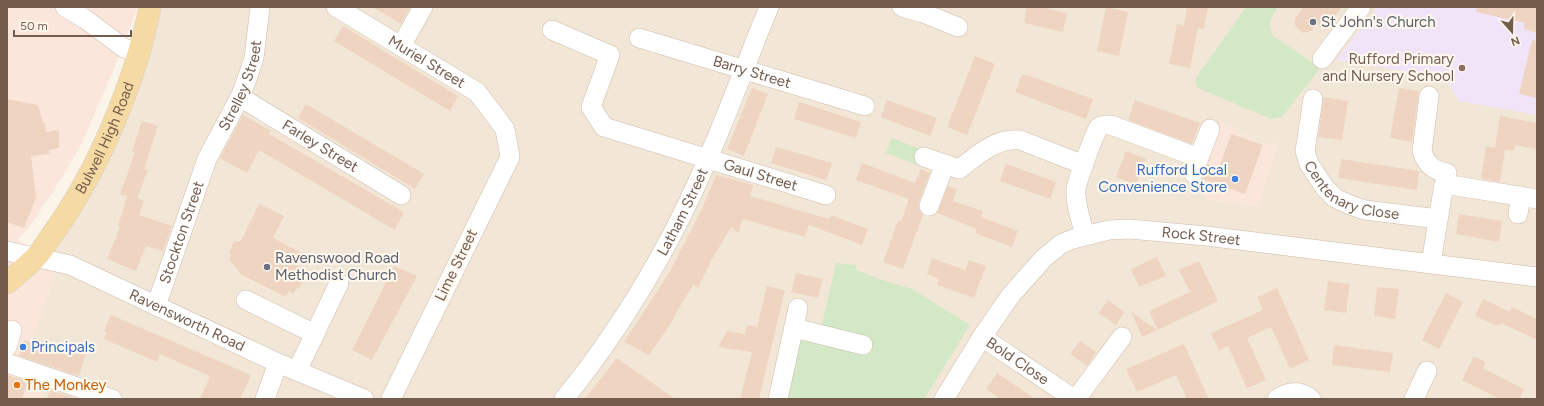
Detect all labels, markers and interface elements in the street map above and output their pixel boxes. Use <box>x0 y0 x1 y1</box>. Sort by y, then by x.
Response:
scale bar <box>14 12 131 38</box>
north arrow <box>1492 12 1532 52</box>
place label: St John's Church <box>1321 13 1436 31</box>
marker: St John's Church <box>1308 17 1318 27</box>
text: 50 m <box>20 19 48 33</box>
street label: Muriel Street <box>385 32 469 92</box>
text: N <box>1509 33 1521 48</box>
street label: Strelley Street <box>215 39 265 134</box>
place label: Rufford Primary and Nursery School <box>1322 50 1454 85</box>
street label: Barry Street <box>711 52 794 92</box>
marker: Rufford Primary and Nursery School <box>1457 63 1467 73</box>
street label: Bulwell High Road <box>71 79 138 197</box>
street label: Farley Street <box>279 116 362 176</box>
street label: Gaul Street <box>721 155 800 195</box>
street label: Centenary Close <box>1300 157 1400 223</box>
place label: Rufford Local Convenience Store <box>1098 161 1227 196</box>
street label: Latham Street <box>653 165 712 259</box>
marker: Rufford Local Convenience Store <box>1230 174 1240 184</box>
street label: Stockton Street <box>155 178 208 286</box>
street label: Rock Street <box>1161 223 1242 249</box>
street label: Lime Street <box>431 226 481 304</box>
place label: Ravenswood Road Methodist Church <box>275 249 399 284</box>
marker: Ravenswood Road Methodist Church <box>262 262 272 272</box>
street label: Ravensworth Road <box>126 285 248 355</box>
street label: Bold Close <box>983 334 1052 389</box>
place label: Principals <box>31 338 95 356</box>
marker: Principals <box>18 342 28 352</box>
place label: The Monkey <box>25 376 106 394</box>
marker: The Monkey <box>12 380 22 390</box>

